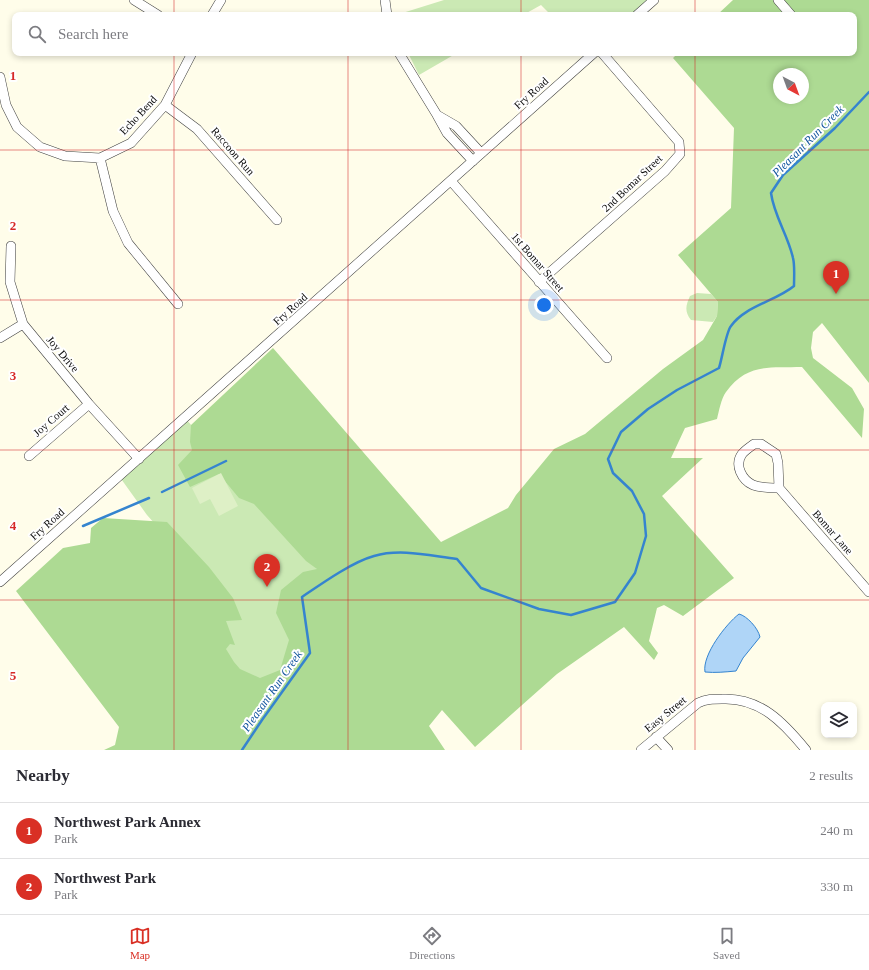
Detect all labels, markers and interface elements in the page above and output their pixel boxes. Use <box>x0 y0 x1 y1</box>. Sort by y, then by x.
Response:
search box <box>12 12 857 56</box>
icon: search <box>26 23 48 45</box>
text: Search here <box>58 26 128 42</box>
text: 1 <box>10 68 16 83</box>
north arrow <box>773 68 809 104</box>
street label: Fry Road <box>512 74 551 111</box>
street label: Echo Bend <box>117 93 159 137</box>
water label: Pleasant Run Creek <box>769 102 847 180</box>
street label: Raccoon Run <box>209 125 257 178</box>
street label: 2nd Bomar Street <box>600 152 664 214</box>
text: 2 <box>10 218 16 233</box>
street label: 1st Bomar Street <box>509 230 567 294</box>
pin: 1 <box>823 261 849 294</box>
street label: Fry Road <box>271 290 310 327</box>
your location <box>534 295 554 315</box>
street label: Joy Drive <box>45 334 82 374</box>
text: 3 <box>10 368 17 383</box>
street label: Joy Court <box>31 401 71 439</box>
street label: Fry Road <box>28 505 67 542</box>
street label: Bomar Lane <box>811 507 856 557</box>
text: 4 <box>10 518 17 533</box>
pin: 2 <box>254 554 280 587</box>
water label: Pleasant Run Creek <box>238 647 306 735</box>
text: 5 <box>10 668 17 683</box>
street label: Easy Street <box>642 694 688 734</box>
map controls <box>821 702 857 738</box>
button: layers <box>821 702 857 738</box>
text: Nearby <box>16 766 70 785</box>
text: 2 results <box>809 768 853 783</box>
text: Northwest Park Annex <box>54 814 201 830</box>
text: 1 <box>26 823 32 838</box>
text: 240 m <box>820 823 853 838</box>
text: Park <box>54 831 78 846</box>
text: Northwest Park <box>54 870 156 886</box>
text: 2 <box>26 879 32 894</box>
text: 330 m <box>820 879 853 894</box>
text: Park <box>54 887 78 902</box>
tab: Map <box>129 925 151 961</box>
tab: Directions <box>409 925 455 961</box>
tab: Saved <box>713 925 740 961</box>

